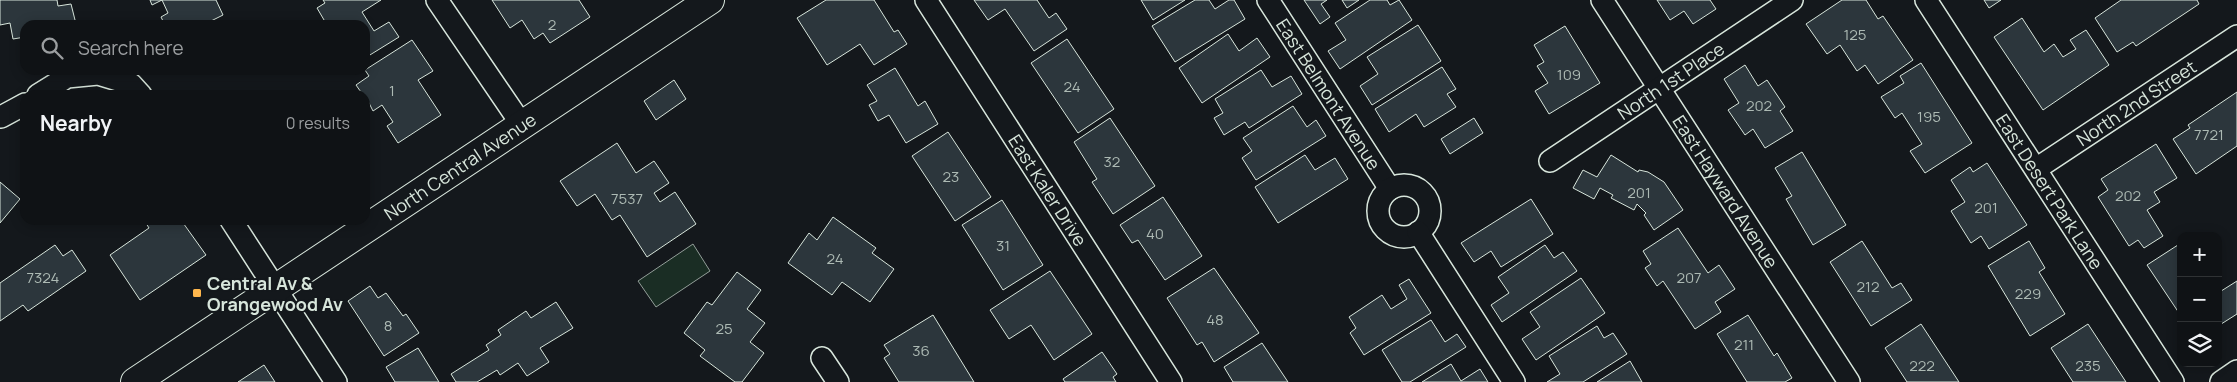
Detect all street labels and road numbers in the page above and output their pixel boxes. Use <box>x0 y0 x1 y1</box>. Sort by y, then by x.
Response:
street label: East Belmont Avenue <box>1271 14 1386 174</box>
street label: North 1st Place <box>1613 36 1729 125</box>
street label: North 2nd Street <box>2071 54 2201 151</box>
street label: North Central Avenue <box>379 107 541 225</box>
street label: East Desert Park Lane <box>1991 109 2109 274</box>
street label: East Hayward Avenue <box>1668 110 1784 272</box>
street label: East Kaler Drive <box>1003 130 1093 251</box>

